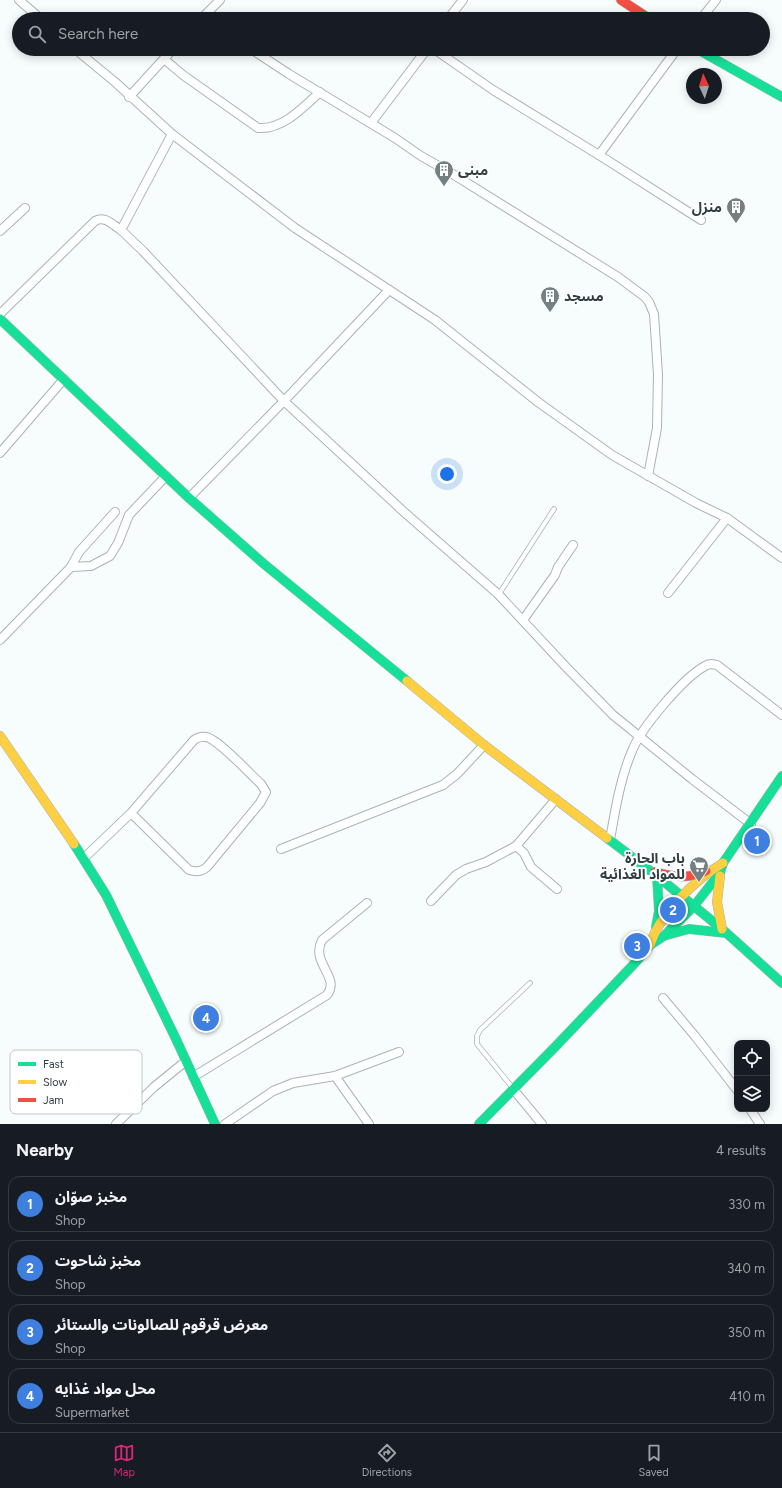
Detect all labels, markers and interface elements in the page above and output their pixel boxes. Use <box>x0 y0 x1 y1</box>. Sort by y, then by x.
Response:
search box <box>12 12 770 56</box>
icon: search <box>26 23 48 45</box>
text: Search here <box>58 25 138 43</box>
north arrow <box>686 68 722 104</box>
building icon: مبنى <box>433 159 455 187</box>
place label: مبنى <box>458 162 488 179</box>
building icon: منزل <box>725 196 747 224</box>
place label: منزل <box>692 199 722 216</box>
building icon: مسجد <box>539 285 561 313</box>
place label: مسجد <box>564 288 604 305</box>
your location <box>437 464 457 484</box>
pin: 1 <box>744 826 770 856</box>
place label: باب الحارة للمواد الغذائية <box>600 850 685 883</box>
supermarket icon: باب الحارة للمواد الغذائية <box>688 855 710 883</box>
pin: 2 <box>660 895 686 925</box>
pin: 3 <box>624 931 650 961</box>
pin: 4 <box>193 1003 219 1033</box>
map controls <box>734 1040 770 1112</box>
button: locate <box>734 1040 770 1076</box>
legend <box>10 1050 142 1114</box>
text: Fast <box>43 1058 64 1071</box>
text: Slow <box>43 1076 67 1089</box>
button: layers <box>734 1076 770 1112</box>
text: Jam <box>43 1094 64 1107</box>
text: Nearby <box>16 1140 74 1160</box>
text: 4 results <box>716 1143 766 1158</box>
text: مخبز صوّان <box>55 1188 127 1206</box>
text: 1 <box>27 1197 33 1212</box>
text: 330 m <box>728 1197 765 1212</box>
text: Shop <box>55 1213 85 1228</box>
text: مخبز شاحوت <box>55 1252 141 1270</box>
text: 2 <box>26 1261 34 1276</box>
text: 340 m <box>727 1261 765 1276</box>
text: Shop <box>55 1277 85 1292</box>
text: معرض قرقوم للصالونات والستائر <box>55 1316 268 1334</box>
text: 3 <box>26 1325 34 1340</box>
text: 350 m <box>728 1325 765 1340</box>
text: Shop <box>55 1341 85 1356</box>
text: محل مواد غذايه <box>55 1380 156 1398</box>
text: 4 <box>26 1389 34 1404</box>
text: 410 m <box>729 1389 765 1404</box>
text: Supermarket <box>55 1405 130 1420</box>
tab: Map <box>113 1442 135 1479</box>
tab: Directions <box>362 1442 412 1479</box>
tab: Saved <box>638 1442 669 1479</box>

